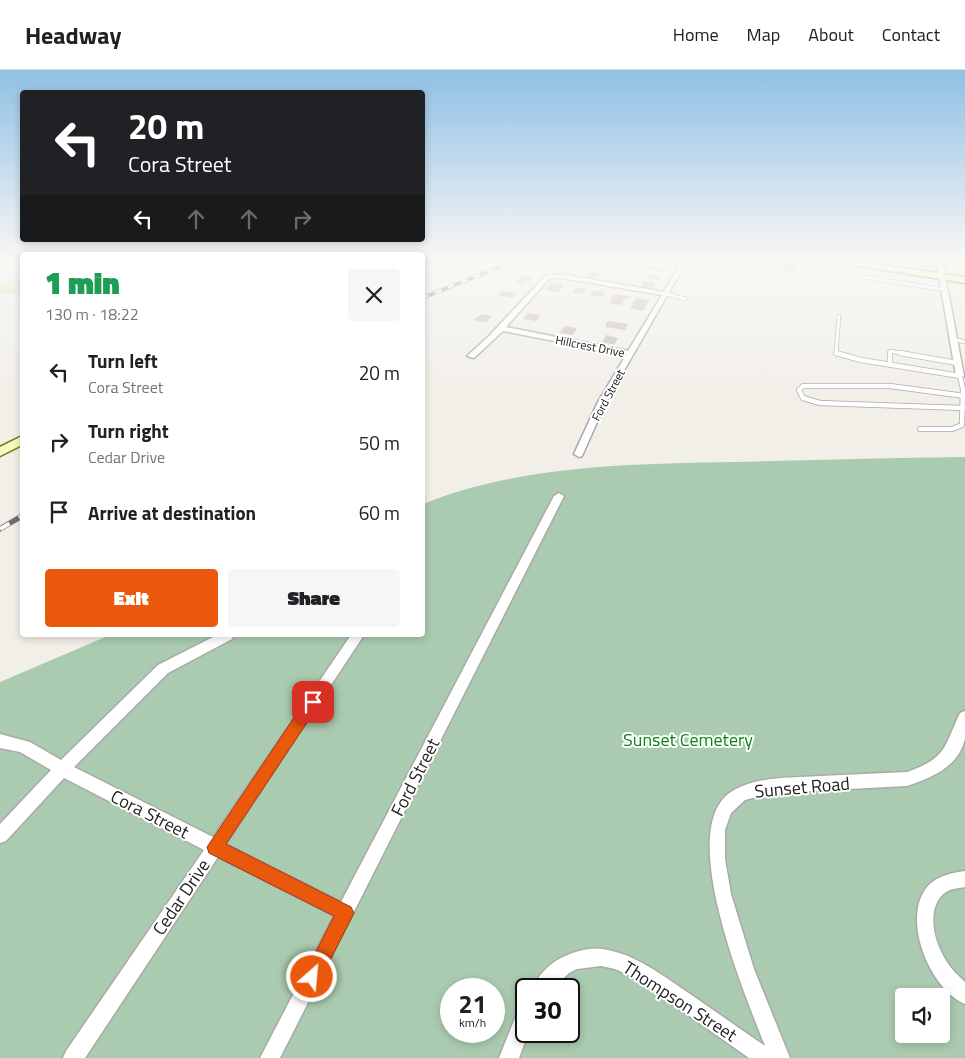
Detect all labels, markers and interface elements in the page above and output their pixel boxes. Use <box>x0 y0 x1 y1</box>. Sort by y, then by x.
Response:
text: Headway <box>25 17 121 53</box>
text: Home <box>673 21 719 48</box>
text: Map <box>747 21 780 48</box>
text: About <box>808 21 854 48</box>
text: Contact <box>882 21 940 48</box>
text: 20 m <box>128 99 204 153</box>
icon: left <box>45 110 110 175</box>
text: Cora Street <box>128 147 232 181</box>
icon: left <box>129 205 157 233</box>
icon: ahead <box>182 205 210 233</box>
icon: ahead <box>235 205 263 233</box>
icon: right <box>288 205 316 233</box>
text: 1 min <box>45 260 120 306</box>
button: close <box>348 269 400 321</box>
text: 130 m · 18:22 <box>45 302 139 326</box>
street label: Hillcrest Drive <box>554 330 626 362</box>
text: Turn left <box>88 346 158 375</box>
icon: left <box>45 358 73 386</box>
text: 20 m <box>359 358 400 387</box>
street label: Ford Street <box>586 365 630 424</box>
text: Cora Street <box>88 375 163 399</box>
text: Turn right <box>88 416 169 445</box>
icon: right <box>45 428 73 456</box>
text: 50 m <box>359 428 400 457</box>
text: Cedar Drive <box>88 445 165 469</box>
icon: arrive <box>45 498 73 526</box>
text: Arrive at destination <box>88 498 256 527</box>
text: 60 m <box>359 498 400 527</box>
button: Exit <box>45 569 218 627</box>
button: Share <box>228 569 400 627</box>
pin <box>292 681 334 723</box>
icon: arrive <box>299 688 327 716</box>
park label: Sunset Cemetery <box>623 726 753 753</box>
street label: Ford Street <box>384 733 447 821</box>
street label: Sunset Road <box>753 769 851 805</box>
street label: Cora Street <box>106 783 194 846</box>
street label: Cedar Drive <box>146 853 216 941</box>
position arrow <box>285 950 337 1002</box>
street label: Thompson Street <box>618 954 743 1048</box>
speed limit sign: 30 <box>515 978 580 1043</box>
text: 21 <box>458 985 487 1023</box>
map controls <box>895 988 950 1043</box>
button: sound <box>895 988 950 1043</box>
text: km/h <box>459 1013 486 1032</box>

